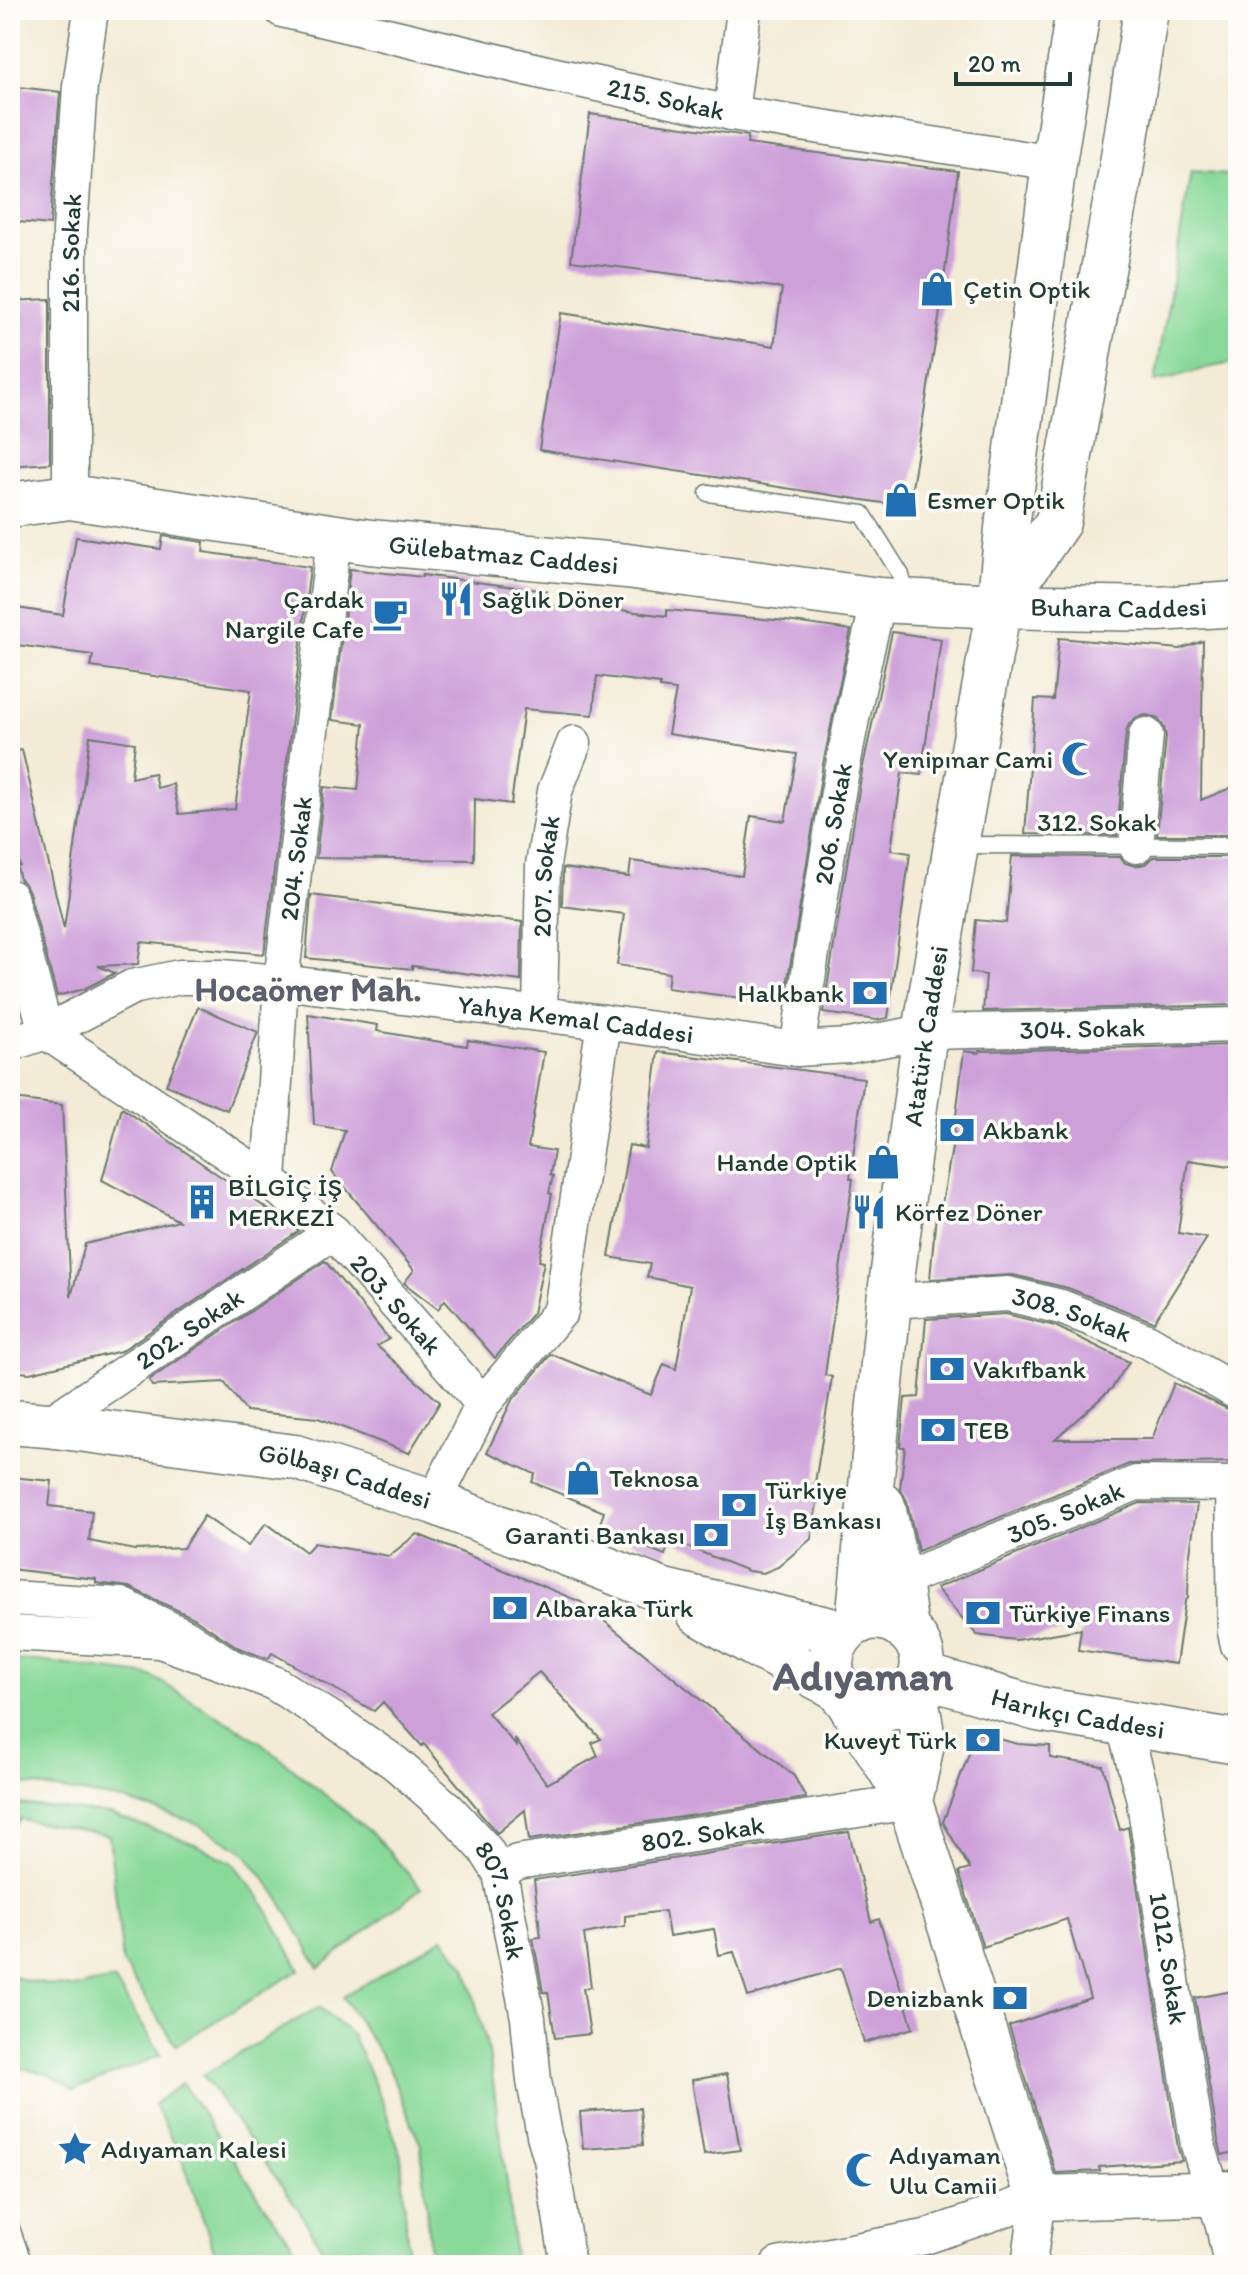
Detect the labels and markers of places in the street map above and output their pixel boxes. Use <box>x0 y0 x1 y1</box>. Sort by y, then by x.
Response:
shop icon: Çetin Optik <box>918 270 956 308</box>
place label: Çetin Optik <box>963 273 1091 305</box>
shop icon: Esmer Optik <box>882 481 920 519</box>
place label: Esmer Optik <box>927 484 1065 516</box>
restaurant icon: Sağlık Döner <box>437 580 475 618</box>
place label: Çardak Nargile Cafe <box>225 583 365 645</box>
place label: Sağlık Döner <box>482 583 625 615</box>
cafe icon: Çardak Nargile Cafe <box>371 595 409 633</box>
mosque icon: Yenipınar Cami <box>1060 740 1098 778</box>
place label: Yenipınar Cami <box>883 743 1053 775</box>
bank icon: Halkbank <box>851 974 889 1012</box>
place label: Halkbank <box>738 977 844 1009</box>
bank icon: Akbank <box>938 1111 976 1149</box>
place label: Akbank <box>983 1114 1069 1146</box>
shop icon: Hande Optik <box>864 1143 902 1181</box>
place label: Hande Optik <box>716 1146 857 1178</box>
place label: BİLGİÇ İŞ MERKEZİ <box>228 1171 342 1233</box>
building icon: BİLGİÇ İŞ MERKEZİ <box>183 1183 221 1221</box>
restaurant icon: Körfez Döner <box>850 1193 888 1231</box>
place label: Körfez Döner <box>895 1196 1043 1228</box>
bank icon: Vakıfbank <box>928 1350 966 1388</box>
place label: Vakıfbank <box>973 1353 1087 1385</box>
bank icon: TEB <box>919 1411 957 1449</box>
place label: TEB <box>964 1414 1009 1446</box>
shop icon: Teknosa <box>564 1459 602 1497</box>
place label: Teknosa <box>609 1462 700 1494</box>
place label: Türkiye İş Bankası <box>765 1474 882 1536</box>
bank icon: Türkiye İş Bankası <box>720 1486 758 1524</box>
bank icon: Garanti Bankası <box>692 1516 730 1554</box>
place label: Garanti Bankası <box>505 1519 685 1551</box>
bank icon: Albaraka Türk <box>491 1589 529 1627</box>
place label: Albaraka Türk <box>536 1592 694 1624</box>
bank icon: Türkiye Finans <box>964 1594 1002 1632</box>
place label: Türkiye Finans <box>1009 1597 1171 1629</box>
bank icon: Kuveyt Türk <box>964 1721 1002 1759</box>
place label: Kuveyt Türk <box>824 1724 957 1756</box>
bank icon: Denizbank <box>991 1979 1029 2017</box>
place label: Denizbank <box>866 1982 984 2014</box>
place icon: Adıyaman Kalesi <box>56 2130 94 2168</box>
place label: Adıyaman Kalesi <box>101 2133 287 2165</box>
place label: Adıyaman Ulu Camii <box>889 2139 1001 2201</box>
mosque icon: Adıyaman Ulu Camii <box>844 2151 882 2189</box>

